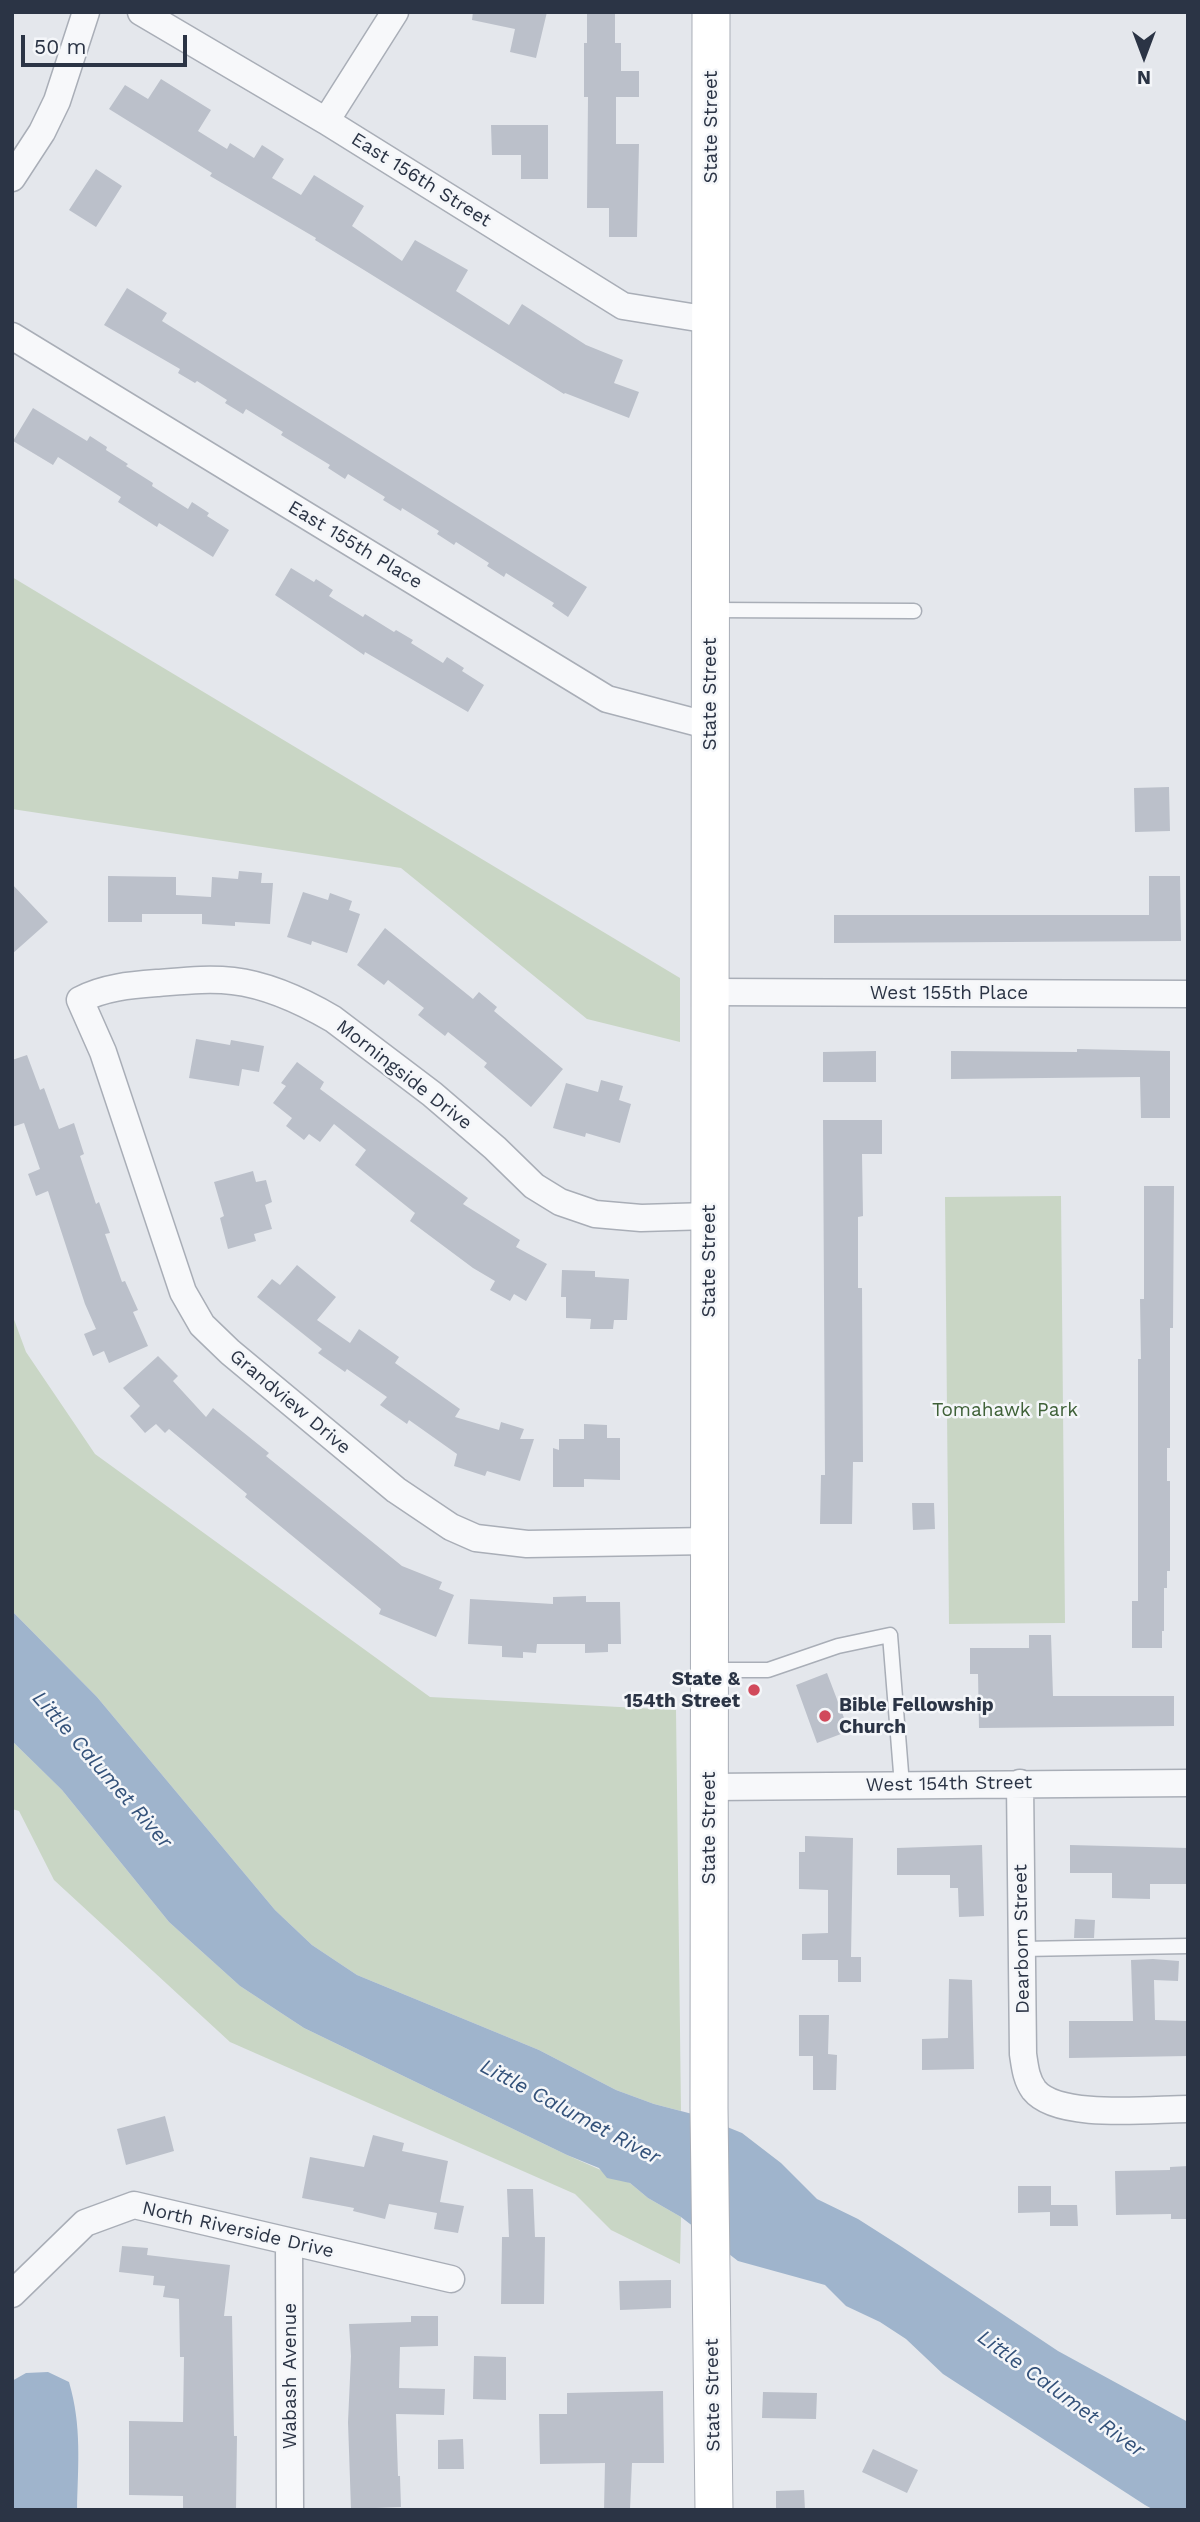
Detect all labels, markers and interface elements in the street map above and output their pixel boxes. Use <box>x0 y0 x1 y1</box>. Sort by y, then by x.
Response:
scale bar <box>24 21 191 65</box>
north arrow <box>1109 21 1179 91</box>
text: 50 m <box>34 34 86 59</box>
text: N <box>1137 66 1151 89</box>
street label: State Street <box>700 70 722 184</box>
street label: East 156th Street <box>347 128 495 232</box>
street label: East 155th Place <box>284 496 426 594</box>
street label: State Street <box>699 637 721 751</box>
street label: West 155th Place <box>870 982 1028 1004</box>
street label: Morningside Drive <box>332 1015 476 1135</box>
street label: State Street <box>698 1204 720 1318</box>
street label: Grandview Drive <box>225 1345 355 1459</box>
park label: Tomahawk Park <box>932 1399 1078 1421</box>
place label: State & 154th Street <box>624 1668 740 1712</box>
marker: State & 154th Street <box>746 1682 762 1698</box>
water label: Little Calumet River <box>27 1686 177 1854</box>
place label: Bible Fellowship Church <box>839 1694 994 1738</box>
marker: Bible Fellowship Church <box>817 1708 833 1724</box>
street label: State Street <box>698 1771 720 1885</box>
street label: West 154th Street <box>866 1771 1032 1797</box>
street label: Dearborn Street <box>1009 1864 1035 2014</box>
water label: Little Calumet River <box>476 2054 664 2170</box>
street label: North Riverside Drive <box>140 2197 336 2263</box>
street label: Wabash Avenue <box>279 2303 301 2449</box>
water label: Little Calumet River <box>973 2325 1149 2463</box>
street label: State Street <box>701 2338 725 2452</box>

